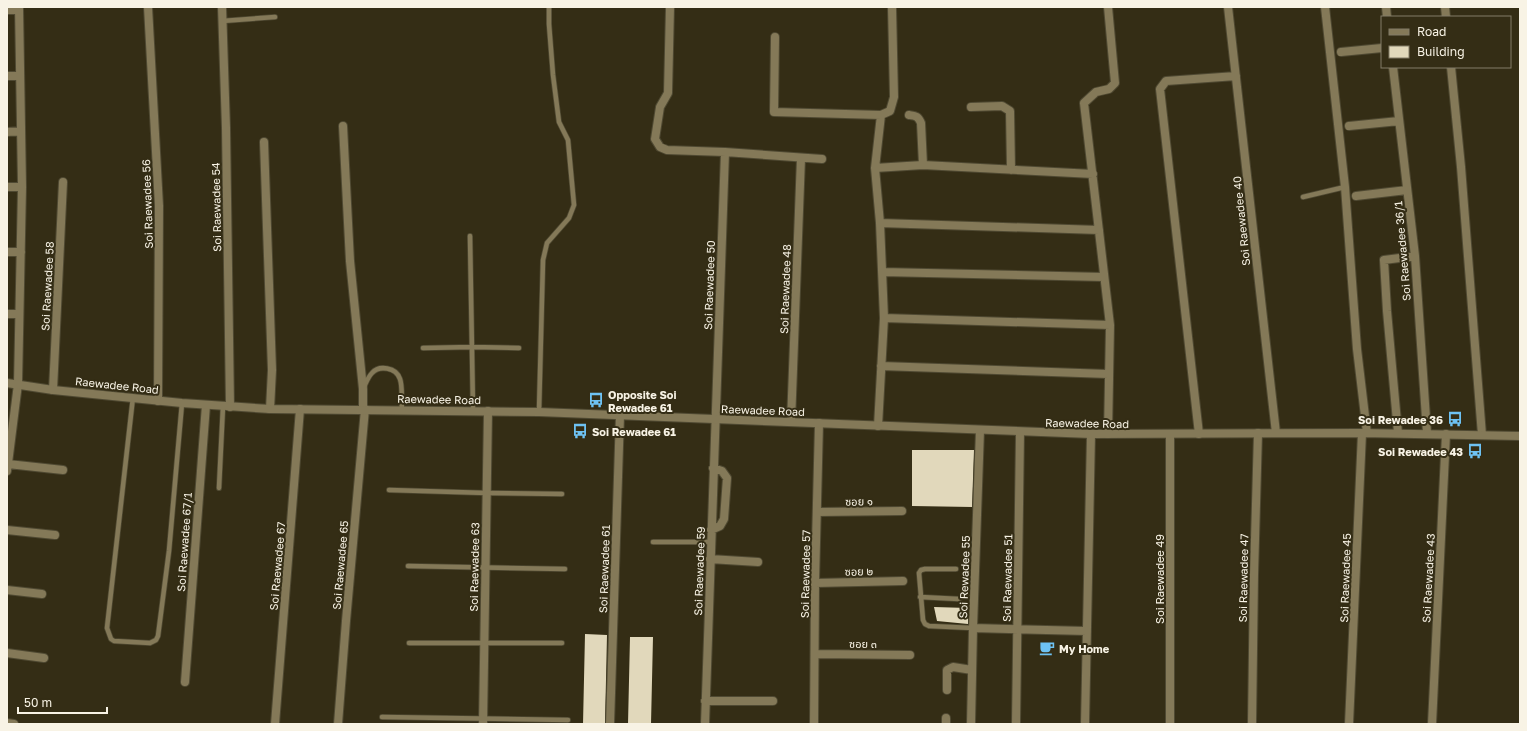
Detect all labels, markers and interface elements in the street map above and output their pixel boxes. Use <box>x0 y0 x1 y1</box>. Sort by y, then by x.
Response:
legend <box>1381 16 1511 68</box>
text: Road <box>1417 24 1446 39</box>
text: Building <box>1417 44 1465 59</box>
street label: Soi Raewadee 56 <box>139 159 155 249</box>
street label: Soi Raewadee 54 <box>209 162 223 252</box>
street label: Soi Raewadee 40 <box>1230 175 1252 266</box>
street label: Soi Raewadee 36/1 <box>1391 201 1413 301</box>
street label: Soi Raewadee 50 <box>701 240 717 330</box>
street label: Soi Raewadee 58 <box>38 241 56 331</box>
street label: Soi Raewadee 48 <box>777 244 793 334</box>
street label: Raewadee Road <box>75 374 159 396</box>
place label: Opposite Soi Rewadee 61 <box>608 388 676 414</box>
bus stop icon: Opposite Soi Rewadee 61 <box>587 391 605 409</box>
street label: Raewadee Road <box>397 392 481 406</box>
street label: Raewadee Road <box>721 402 805 418</box>
bus stop icon: Soi Rewadee 36 <box>1446 410 1464 428</box>
place label: Soi Rewadee 36 <box>1358 413 1443 426</box>
street label: Raewadee Road <box>1045 416 1129 430</box>
bus stop icon: Soi Rewadee 61 <box>571 422 589 440</box>
place label: Soi Rewadee 61 <box>592 425 676 438</box>
bus stop icon: Soi Rewadee 43 <box>1466 442 1484 460</box>
place label: Soi Rewadee 43 <box>1378 445 1463 458</box>
street label: Soi Raewadee 67/1 <box>174 492 194 592</box>
street label: ซอย ๑ <box>845 494 873 508</box>
street label: Soi Raewadee 65 <box>330 520 350 610</box>
street label: Soi Raewadee 67 <box>267 521 287 611</box>
street label: Soi Raewadee 63 <box>467 522 481 612</box>
street label: Soi Raewadee 61 <box>596 525 612 613</box>
street label: Soi Raewadee 59 <box>691 526 707 616</box>
street label: Soi Raewadee 57 <box>798 529 812 618</box>
street label: Soi Raewadee 47 <box>1236 533 1250 623</box>
street label: Soi Raewadee 45 <box>1337 533 1353 623</box>
street label: Soi Raewadee 43 <box>1419 533 1437 623</box>
street label: Soi Raewadee 51 <box>1000 534 1014 622</box>
street label: Soi Raewadee 49 <box>1153 534 1166 624</box>
street label: Soi Rewadee 55 <box>956 535 972 619</box>
street label: ซอย ๒ <box>845 564 874 578</box>
street label: ซอย ๓ <box>849 637 877 650</box>
cafe icon: My Home <box>1038 639 1056 657</box>
place label: My Home <box>1059 642 1110 655</box>
scale bar <box>18 689 107 715</box>
text: 50 m <box>24 695 52 710</box>

